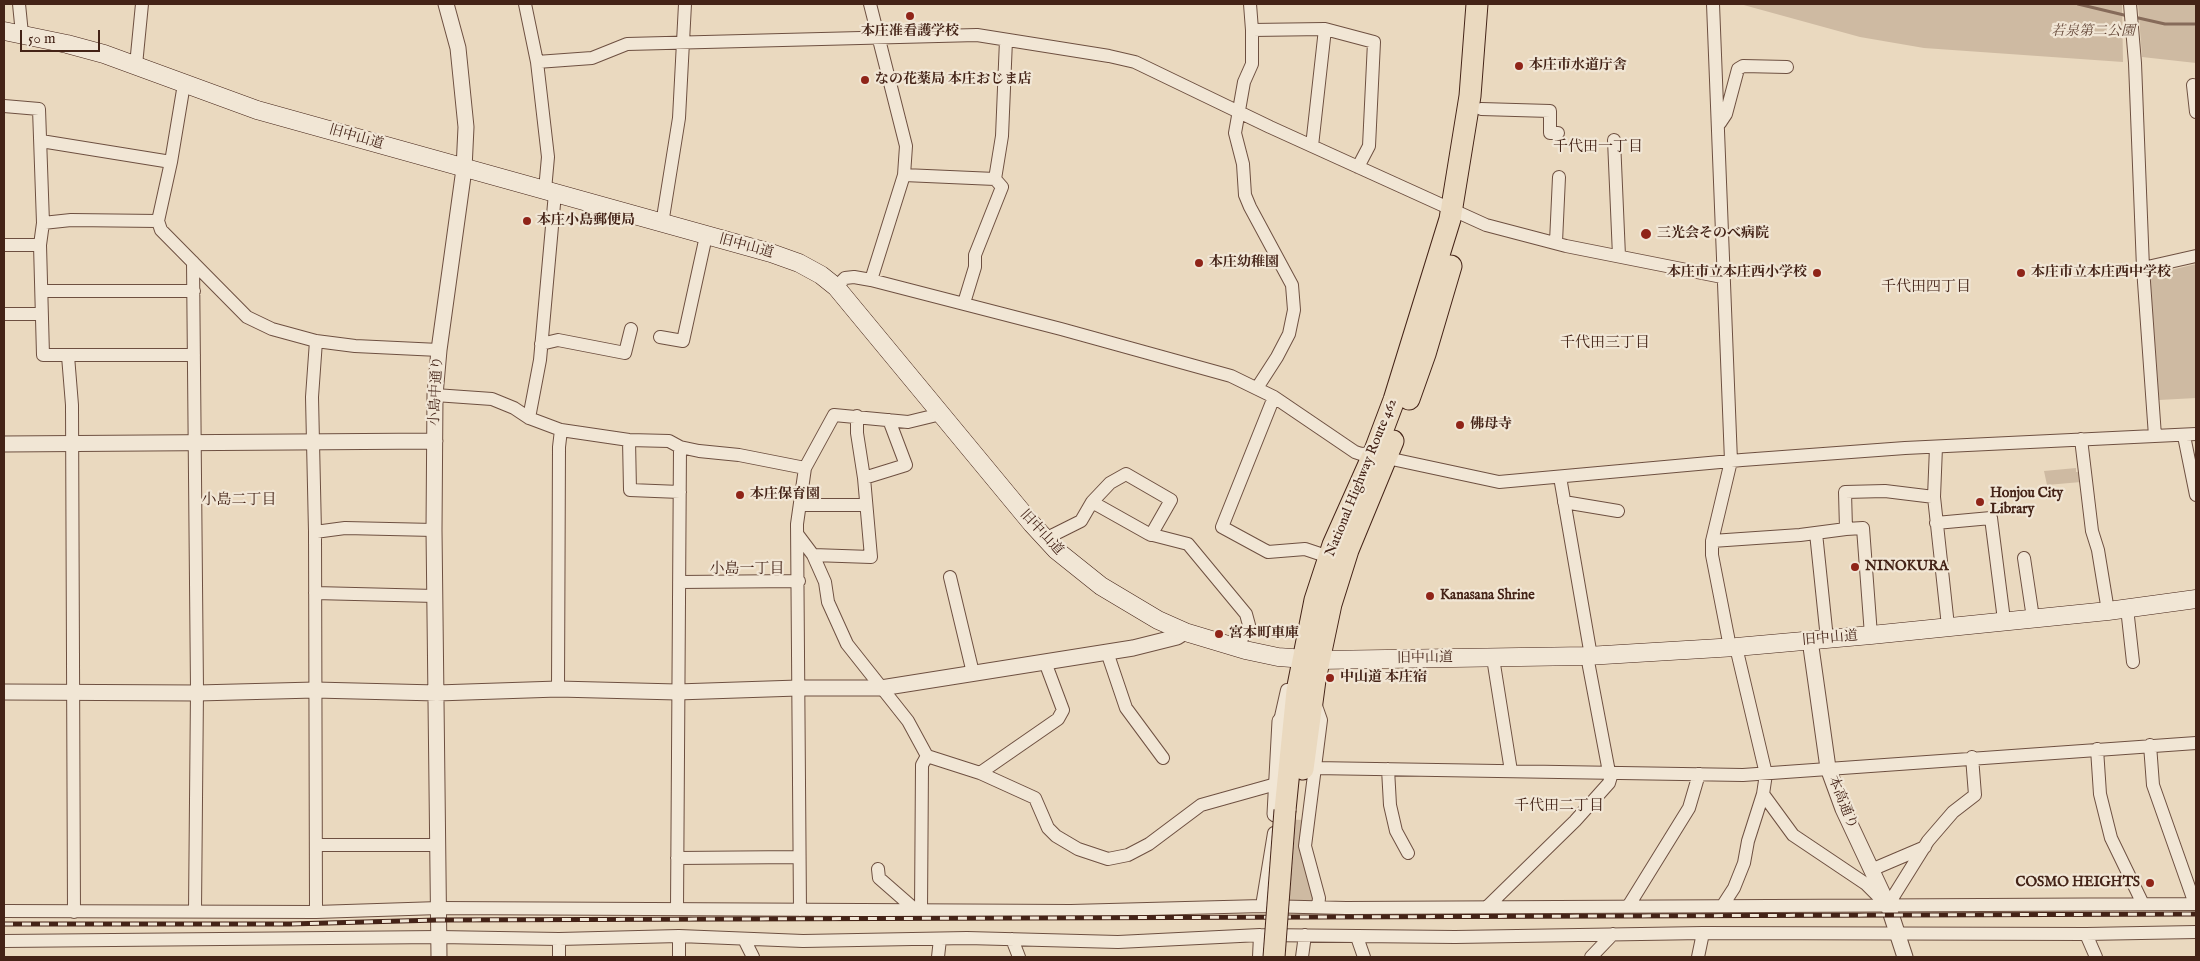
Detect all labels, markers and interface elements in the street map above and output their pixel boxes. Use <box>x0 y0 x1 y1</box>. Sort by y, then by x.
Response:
marker: 本庄准看護学校 <box>904 10 916 22</box>
scale bar <box>22 20 102 52</box>
place label: 本庄准看護学校 <box>861 24 959 40</box>
park label: 若泉第二公園 <box>2051 24 2135 40</box>
text: 50 m <box>28 29 56 48</box>
place label: 本庄市水道庁舎 <box>1529 58 1627 74</box>
marker: 本庄市水道庁舎 <box>1513 60 1525 72</box>
place label: なの花薬局 本庄おじま店 <box>875 72 1032 88</box>
marker: なの花薬局 本庄おじま店 <box>859 74 871 86</box>
street label: 旧中山道 <box>327 122 385 154</box>
district label: 千代田一丁目 <box>1553 139 1643 157</box>
place label: 本庄小島郵便局 <box>537 213 635 229</box>
marker: 本庄小島郵便局 <box>521 215 533 227</box>
place label: 三光会そのべ病院 <box>1657 226 1769 242</box>
marker: 三光会そのべ病院 <box>1639 227 1653 241</box>
street label: 旧中山道 <box>717 232 775 262</box>
place label: 本庄幼稚園 <box>1209 255 1279 271</box>
marker: 本庄幼稚園 <box>1193 257 1205 269</box>
place label: 本庄市立本庄西小学校 <box>1667 265 1807 281</box>
place label: 本庄市立本庄西中学校 <box>2031 265 2171 281</box>
marker: 本庄市立本庄西小学校 <box>1811 267 1823 279</box>
marker: 本庄市立本庄西中学校 <box>2015 267 2027 279</box>
district label: 千代田四丁目 <box>1881 279 1971 297</box>
district label: 千代田三丁目 <box>1560 335 1650 353</box>
street label: 小島中通り <box>427 356 447 426</box>
street label: National Highway Route 462 <box>1323 397 1401 559</box>
place label: 佛母寺 <box>1470 417 1512 433</box>
marker: 佛母寺 <box>1454 419 1466 431</box>
place label: Honjou City Library <box>1990 486 2063 518</box>
place label: 本庄保育園 <box>750 487 820 503</box>
marker: 本庄保育園 <box>734 489 746 501</box>
district label: 小島二丁目 <box>202 492 276 510</box>
marker: Honjou City Library <box>1974 496 1986 508</box>
street label: 旧中山道 <box>1016 507 1066 559</box>
place label: NINOKURA <box>1865 559 1948 575</box>
district label: 小島一丁目 <box>710 561 784 579</box>
marker: NINOKURA <box>1849 561 1861 573</box>
place label: Kanasana Shrine <box>1440 588 1535 604</box>
marker: Kanasana Shrine <box>1424 590 1436 602</box>
place label: 宮本町車庫 <box>1229 626 1299 642</box>
marker: 宮本町車庫 <box>1213 628 1225 640</box>
street label: 旧中山道 <box>1801 628 1859 650</box>
street label: 旧中山道 <box>1397 650 1453 668</box>
place label: 中山道 本庄宿 <box>1340 670 1427 686</box>
marker: 中山道 本庄宿 <box>1324 672 1336 684</box>
street label: 本高通り <box>1824 774 1860 832</box>
district label: 千代田二丁目 <box>1514 798 1604 816</box>
place label: COSMO HEIGHTS <box>2016 875 2140 891</box>
marker: COSMO HEIGHTS <box>2144 877 2156 889</box>

